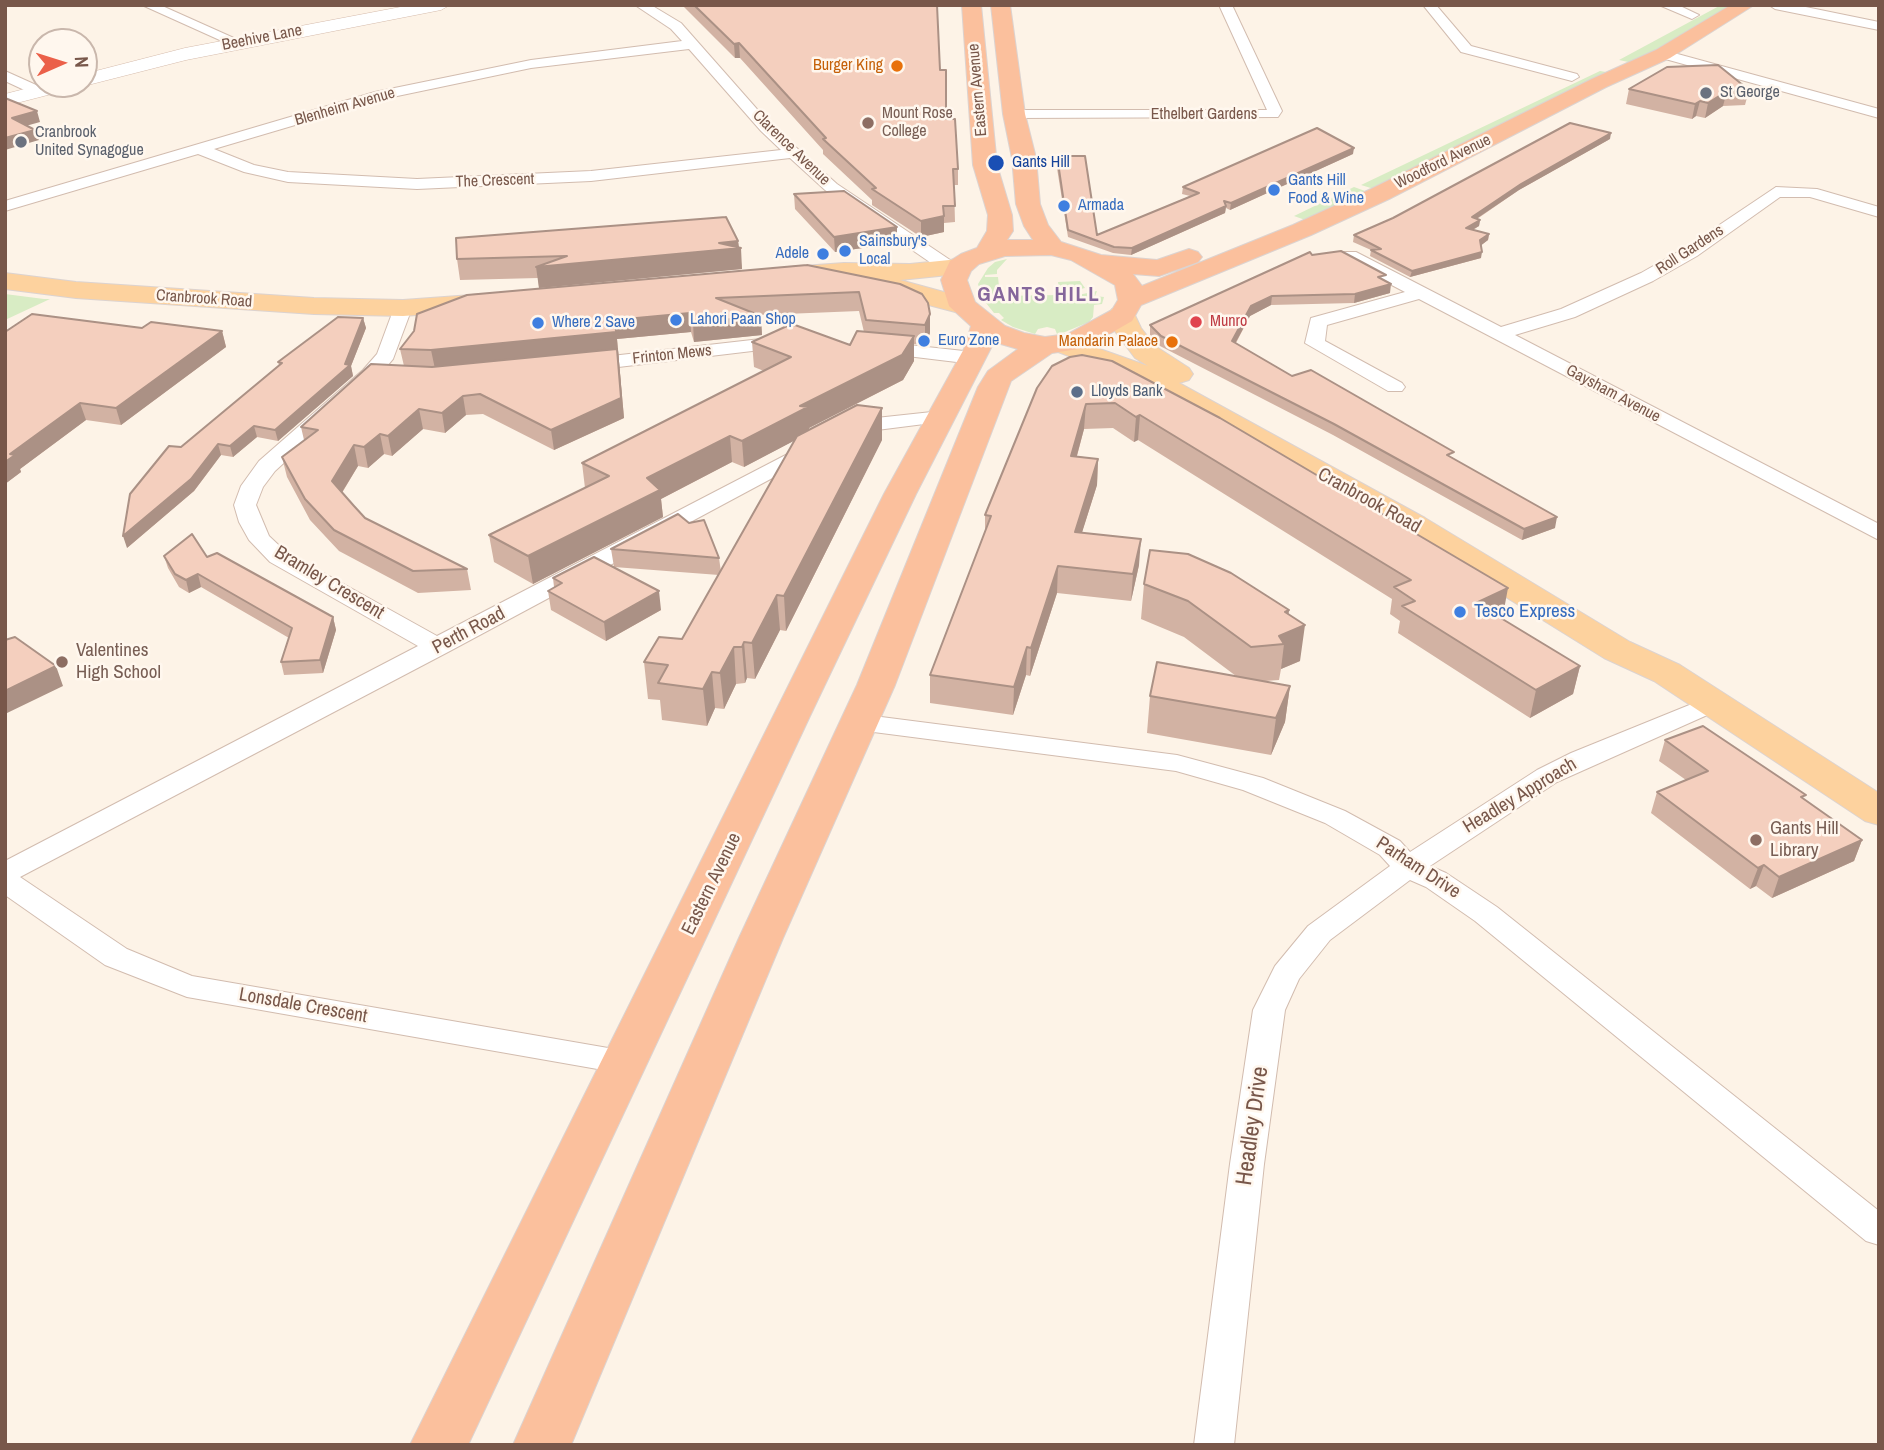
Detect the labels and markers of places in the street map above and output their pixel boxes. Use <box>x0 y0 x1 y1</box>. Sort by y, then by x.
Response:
place label: Burger King <box>813 56 883 76</box>
marker: Burger King <box>889 58 905 74</box>
place label: St George <box>1720 83 1780 103</box>
marker: St George <box>1698 85 1714 101</box>
place label: Mount Rose College <box>882 104 953 142</box>
marker: Mount Rose College <box>860 115 876 131</box>
place label: Cranbrook United Synagogue <box>35 123 144 161</box>
marker: Cranbrook United Synagogue <box>13 134 29 150</box>
marker: Gants Hill <box>986 153 1006 173</box>
place label: Gants Hill <box>1012 153 1070 173</box>
place label: Gants Hill Food & Wine <box>1288 171 1364 209</box>
marker: Gants Hill Food & Wine <box>1266 182 1282 198</box>
place label: Armada <box>1078 196 1124 216</box>
marker: Armada <box>1056 198 1072 214</box>
place label: Sainsbury's Local <box>859 232 927 270</box>
marker: Sainsbury's Local <box>837 243 853 259</box>
place label: Adele <box>775 244 809 264</box>
marker: Adele <box>815 246 831 262</box>
place label: Lahori Paan Shop <box>690 310 796 330</box>
marker: Lahori Paan Shop <box>668 312 684 328</box>
place label: Munro <box>1210 312 1247 332</box>
place label: Where 2 Save <box>552 313 635 333</box>
marker: Munro <box>1188 314 1204 330</box>
marker: Where 2 Save <box>530 315 546 331</box>
place label: Euro Zone <box>938 331 999 351</box>
place label: Mandarin Palace <box>1059 332 1158 352</box>
marker: Euro Zone <box>916 333 932 349</box>
marker: Mandarin Palace <box>1164 334 1180 350</box>
place label: Lloyds Bank <box>1091 382 1162 402</box>
marker: Lloyds Bank <box>1069 384 1085 400</box>
place label: Tesco Express <box>1474 601 1575 623</box>
marker: Tesco Express <box>1452 604 1468 620</box>
place label: Valentines High School <box>76 640 161 684</box>
marker: Valentines High School <box>54 654 70 670</box>
place label: Gants Hill Library <box>1770 818 1838 862</box>
marker: Gants Hill Library <box>1748 832 1764 848</box>

